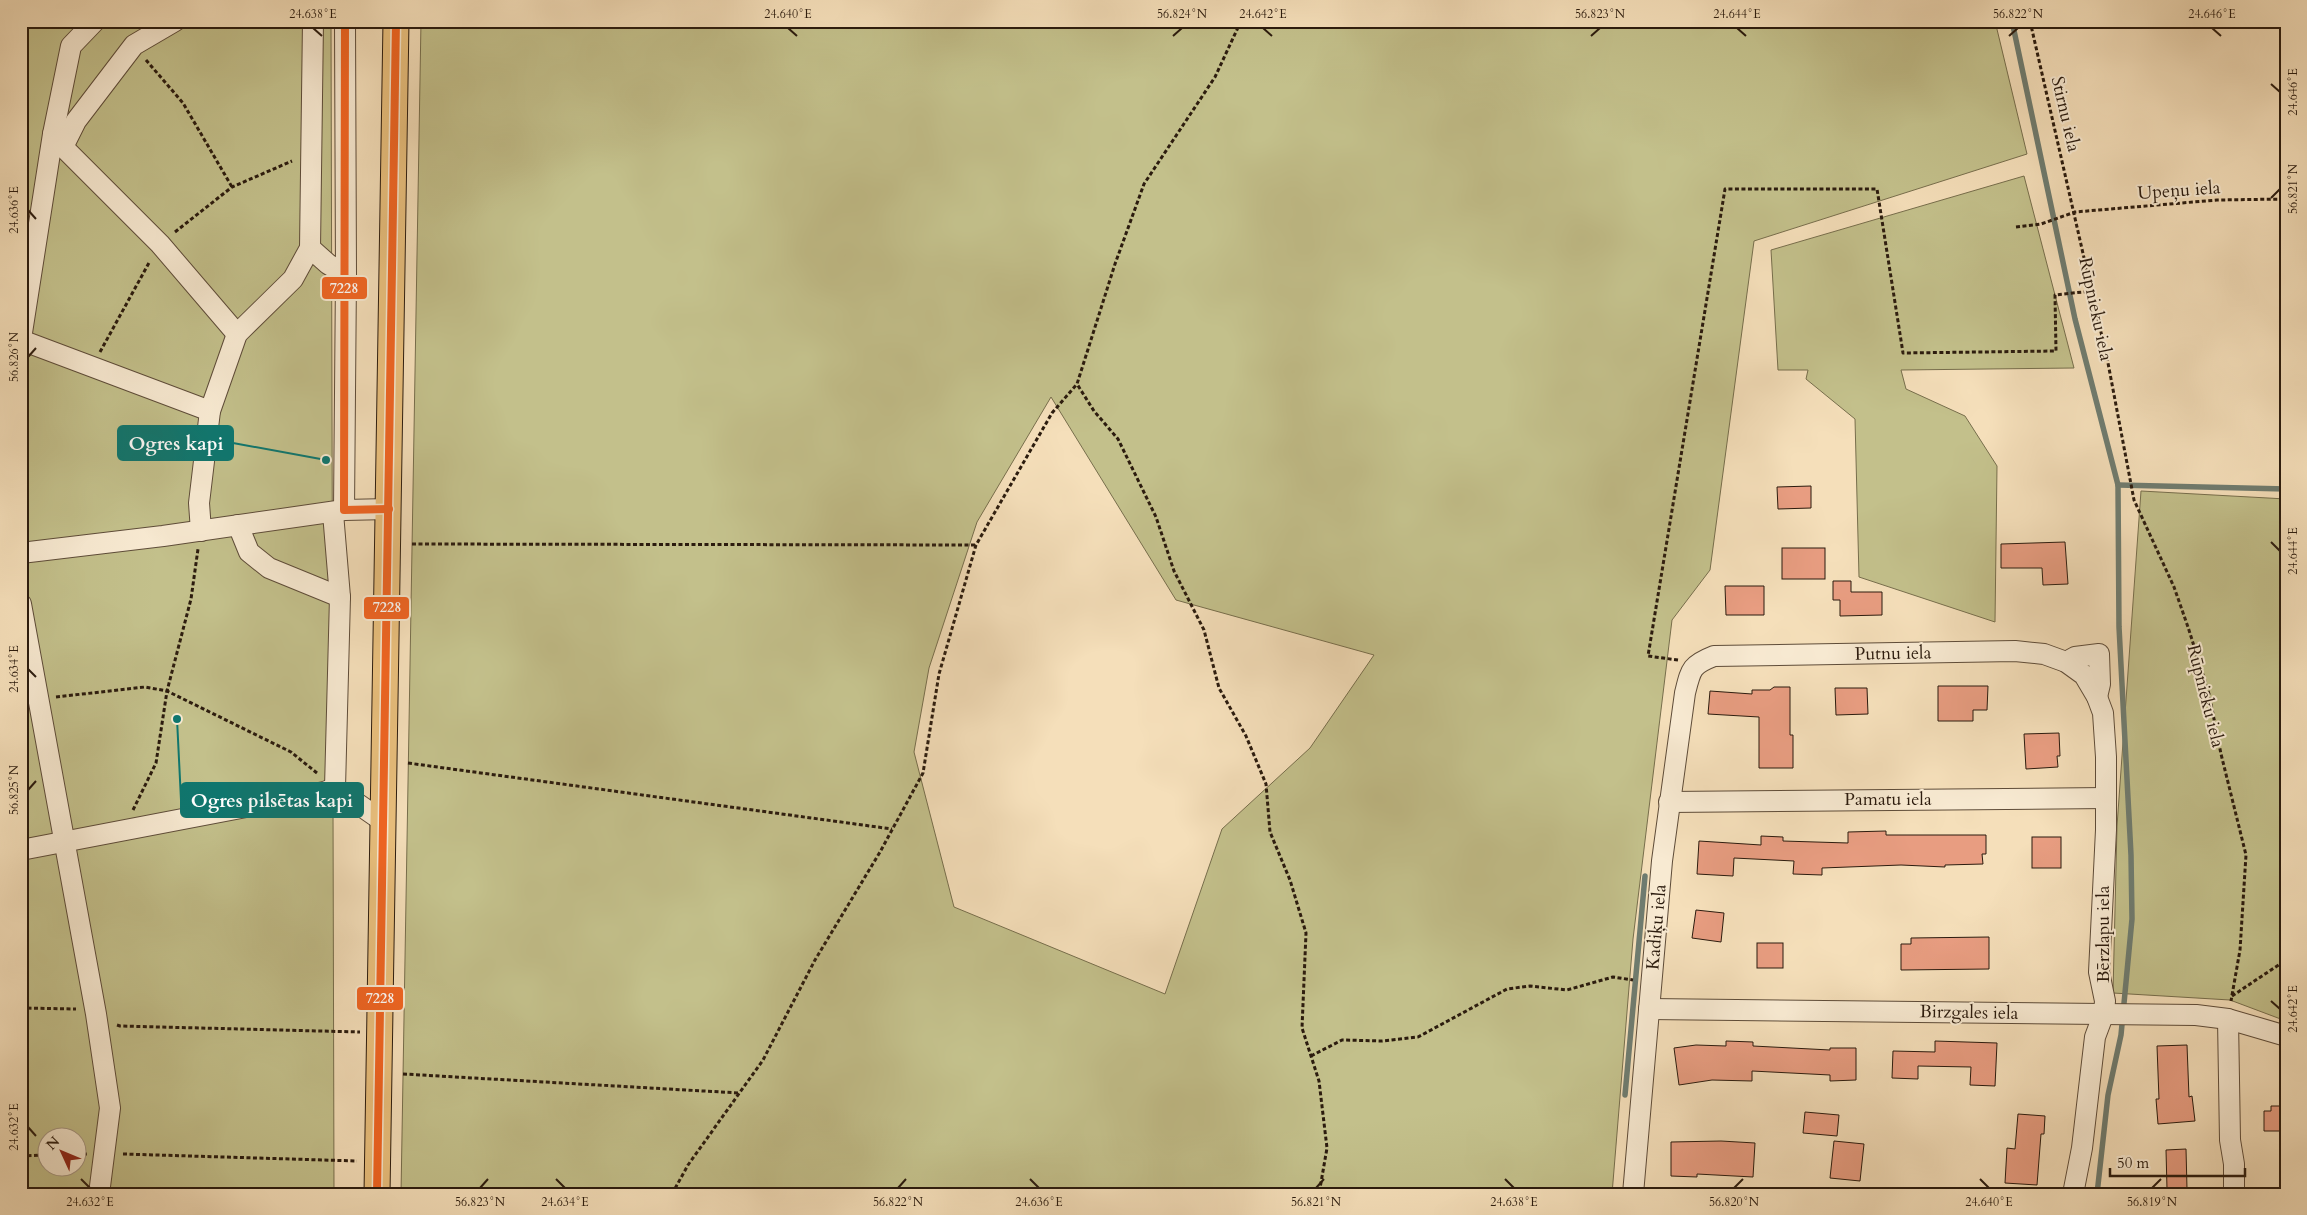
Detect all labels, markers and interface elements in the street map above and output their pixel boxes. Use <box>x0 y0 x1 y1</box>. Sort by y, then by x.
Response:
text: 24.638°E <box>289 6 337 22</box>
text: 24.640°E <box>764 6 812 22</box>
text: 56.824°N <box>1157 6 1208 22</box>
text: 24.642°E <box>1239 6 1287 22</box>
text: 56.823°N <box>1575 6 1626 22</box>
text: 24.644°E <box>1713 6 1761 22</box>
text: 56.822°N <box>1993 6 2044 22</box>
text: 24.646°E <box>2188 6 2236 22</box>
text: 24.646°E <box>2285 68 2301 116</box>
street label: Stirnu iela <box>2045 74 2086 155</box>
text: 56.821°N <box>2285 163 2301 214</box>
street label: Upeņu iela <box>2137 175 2222 206</box>
text: 24.636°E <box>6 186 22 234</box>
street label: Rūpnieku iela <box>2072 255 2119 363</box>
line badge: 7228 <box>321 276 368 300</box>
text: 7228 <box>330 279 358 298</box>
text: 56.826°N <box>6 331 22 382</box>
callout: Ogres kapi <box>118 426 233 460</box>
text: Ogres kapi <box>128 431 224 457</box>
text: 24.644°E <box>2285 527 2301 575</box>
line badge: 7228 <box>363 596 410 620</box>
text: 7228 <box>373 598 401 617</box>
street label: Putnu iela <box>1854 640 1932 667</box>
street label: Rūpnieku iela <box>2181 642 2230 750</box>
text: 24.634°E <box>6 645 22 693</box>
text: 56.825°N <box>6 764 22 815</box>
callout: Ogres pilsētas kapi <box>181 783 363 817</box>
street label: Pamatu iela <box>1844 787 1932 812</box>
text: Ogres pilsētas kapi <box>191 788 353 814</box>
street label: Kadiķu iela <box>1640 883 1673 971</box>
street label: Bērzlapu iela <box>2091 885 2116 983</box>
text: 24.642°E <box>2285 985 2301 1033</box>
line badge: 7228 <box>356 986 404 1011</box>
text: 7228 <box>366 989 394 1008</box>
street label: Birzgales iela <box>1919 999 2019 1026</box>
text: 24.632°E <box>6 1103 22 1151</box>
north arrow <box>38 1128 88 1178</box>
text: N <box>42 1132 64 1154</box>
scale bar <box>2110 1145 2244 1177</box>
text: 50 m <box>2117 1153 2149 1173</box>
text: 24.632°E <box>66 1194 114 1210</box>
text: 56.823°N <box>455 1194 506 1210</box>
text: 24.634°E <box>541 1194 589 1210</box>
text: 56.822°N <box>873 1194 924 1210</box>
text: 24.636°E <box>1015 1194 1063 1210</box>
text: 56.821°N <box>1291 1194 1342 1210</box>
text: 24.638°E <box>1490 1194 1538 1210</box>
text: 56.820°N <box>1709 1194 1760 1210</box>
text: 24.640°E <box>1965 1194 2013 1210</box>
text: 56.819°N <box>2127 1194 2178 1210</box>

